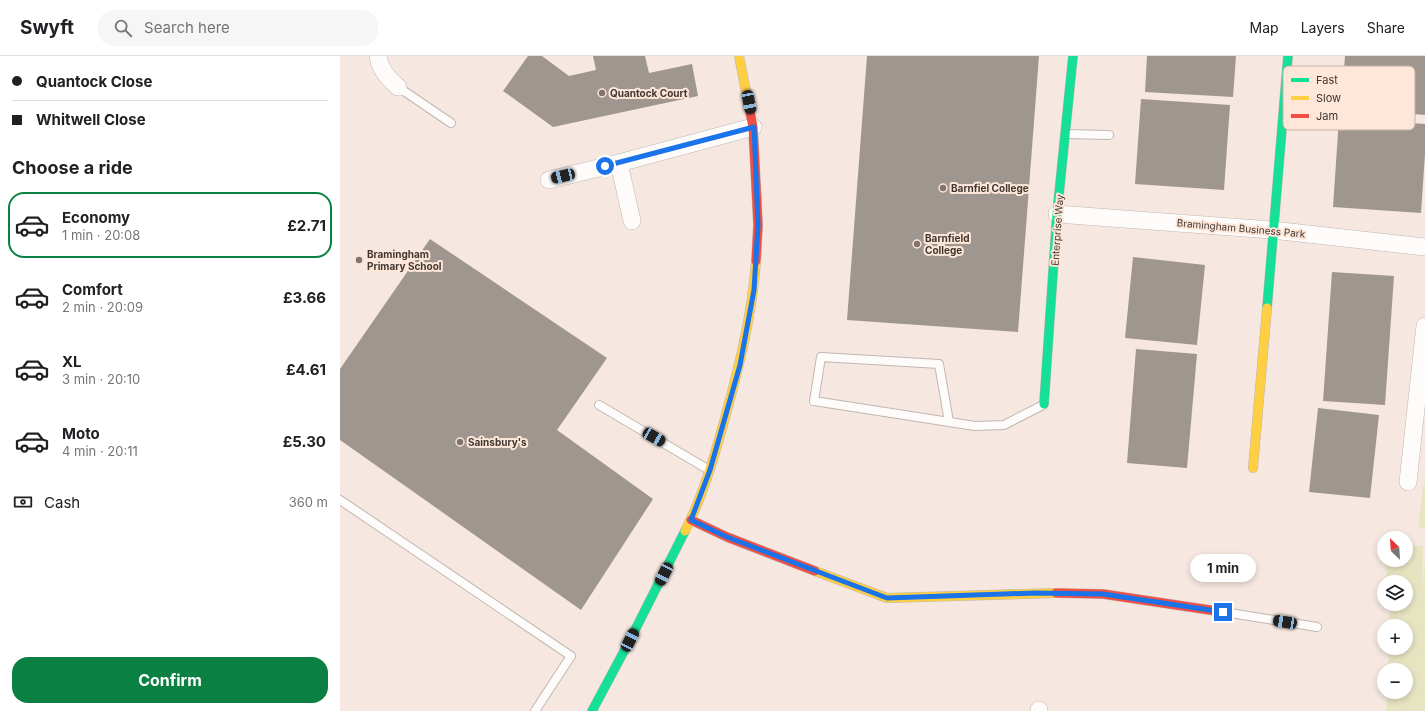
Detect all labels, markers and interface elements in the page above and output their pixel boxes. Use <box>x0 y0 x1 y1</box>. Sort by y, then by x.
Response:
search box <box>98 10 378 46</box>
text: Swyft <box>20 16 74 39</box>
icon: search <box>112 17 134 39</box>
text: Search here <box>144 18 230 37</box>
text: Map <box>1250 19 1279 36</box>
text: Layers <box>1301 19 1345 36</box>
text: Share <box>1367 19 1405 36</box>
legend <box>1283 66 1415 130</box>
text: Quantock Close <box>36 72 152 91</box>
text: Fast <box>1316 73 1338 87</box>
place label: Quantock Court <box>610 87 688 99</box>
marker: Quantock Court <box>597 88 607 98</box>
car <box>741 89 757 115</box>
text: Slow <box>1316 91 1341 105</box>
text: Jam <box>1316 109 1338 123</box>
text: Whitwell Close <box>36 110 146 129</box>
text: Choose a ride <box>12 157 133 178</box>
route start <box>596 157 614 175</box>
car <box>550 167 576 185</box>
place label: Barnfiel College <box>951 182 1029 195</box>
marker: Barnfiel College <box>938 183 948 193</box>
street label: Enterprise Way <box>1049 193 1066 266</box>
icon: car <box>14 207 50 243</box>
text: Economy <box>62 208 130 227</box>
text: £2.71 <box>287 216 326 235</box>
street label: Bramingham Business Park <box>1176 216 1306 240</box>
text: 1 min · 20:08 <box>62 227 140 243</box>
place label: Barnfield College <box>925 232 970 257</box>
marker: Barnfield College <box>912 239 922 249</box>
place label: Bramingham Primary School <box>367 248 442 273</box>
marker: Bramingham Primary School <box>354 255 364 265</box>
icon: car <box>14 279 50 315</box>
text: Comfort <box>62 280 123 299</box>
text: £3.66 <box>283 288 326 307</box>
text: 2 min · 20:09 <box>62 299 143 315</box>
icon: car <box>14 351 50 387</box>
text: XL <box>62 352 82 371</box>
text: £4.61 <box>286 360 326 379</box>
text: 3 min · 20:10 <box>62 371 140 387</box>
icon: car <box>14 423 50 459</box>
text: Moto <box>62 424 100 443</box>
car <box>641 426 667 448</box>
text: £5.30 <box>283 432 326 451</box>
place label: Sainsbury's <box>468 436 527 449</box>
marker: Sainsbury's <box>455 437 465 447</box>
text: 4 min · 20:11 <box>62 443 138 459</box>
icon: cash <box>12 491 34 513</box>
text: Cash <box>44 493 80 512</box>
text: 360 m <box>289 494 328 510</box>
north arrow <box>1377 531 1413 567</box>
map controls <box>1377 531 1413 699</box>
callout: 1 min <box>1190 554 1256 582</box>
text: 1 min <box>1207 560 1239 576</box>
car <box>653 561 675 587</box>
button: layers <box>1377 575 1413 611</box>
route end <box>1214 603 1232 621</box>
car <box>1272 614 1298 630</box>
button: + <box>1377 619 1413 655</box>
car <box>619 627 641 653</box>
button: Confirm <box>12 657 328 703</box>
button: − <box>1377 663 1413 699</box>

